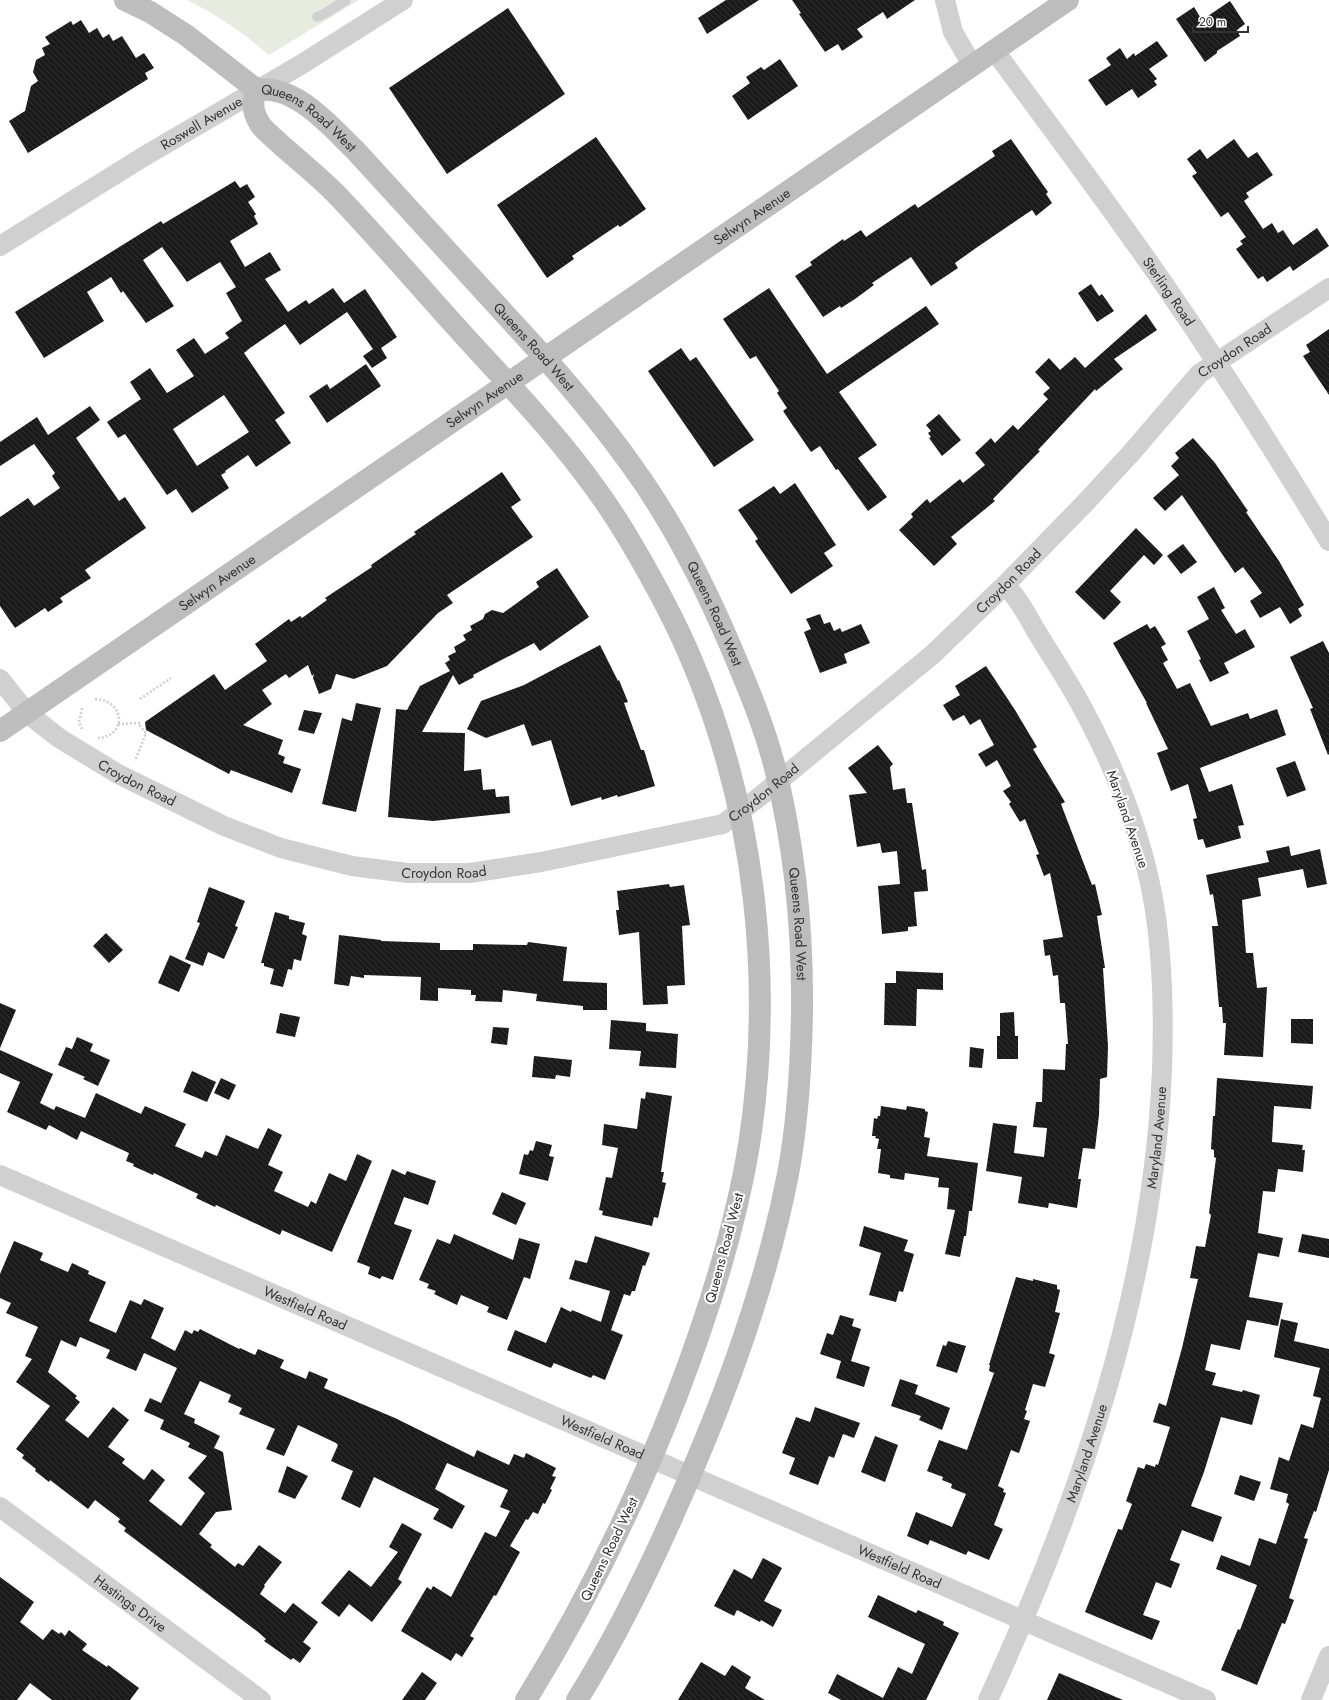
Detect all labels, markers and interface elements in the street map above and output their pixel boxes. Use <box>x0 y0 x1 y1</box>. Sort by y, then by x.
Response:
scale bar <box>1193 8 1248 34</box>
text: 20 m <box>1199 13 1226 31</box>
street label: Queens Road West <box>261 79 362 157</box>
street label: Roswell Avenue <box>157 91 246 155</box>
street label: Selwyn Avenue <box>709 183 794 250</box>
street label: Sterling Road <box>1138 253 1200 330</box>
street label: Queens Road West <box>489 298 580 396</box>
street label: Croydon Road <box>1193 319 1276 382</box>
street label: Selwyn Avenue <box>442 366 527 433</box>
street label: Croydon Road <box>971 544 1046 618</box>
street label: Selwyn Avenue <box>174 549 260 616</box>
street label: Queens Road West <box>682 557 748 670</box>
street label: Croydon Road <box>94 754 179 811</box>
street label: Croydon Road <box>724 758 803 827</box>
street label: Maryland Avenue <box>1102 767 1154 871</box>
street label: Croydon Road <box>400 861 488 883</box>
street label: Queens Road West <box>784 866 812 981</box>
street label: Maryland Avenue <box>1141 1086 1171 1190</box>
street label: Queens Road West <box>700 1190 748 1305</box>
street label: Westfield Road <box>260 1281 350 1335</box>
street label: Maryland Avenue <box>1061 1401 1112 1505</box>
street label: Westfield Road <box>557 1410 647 1464</box>
street label: Queens Road West <box>575 1493 643 1604</box>
street label: Westfield Road <box>854 1540 944 1594</box>
street label: Hastings Drive <box>90 1570 171 1637</box>

